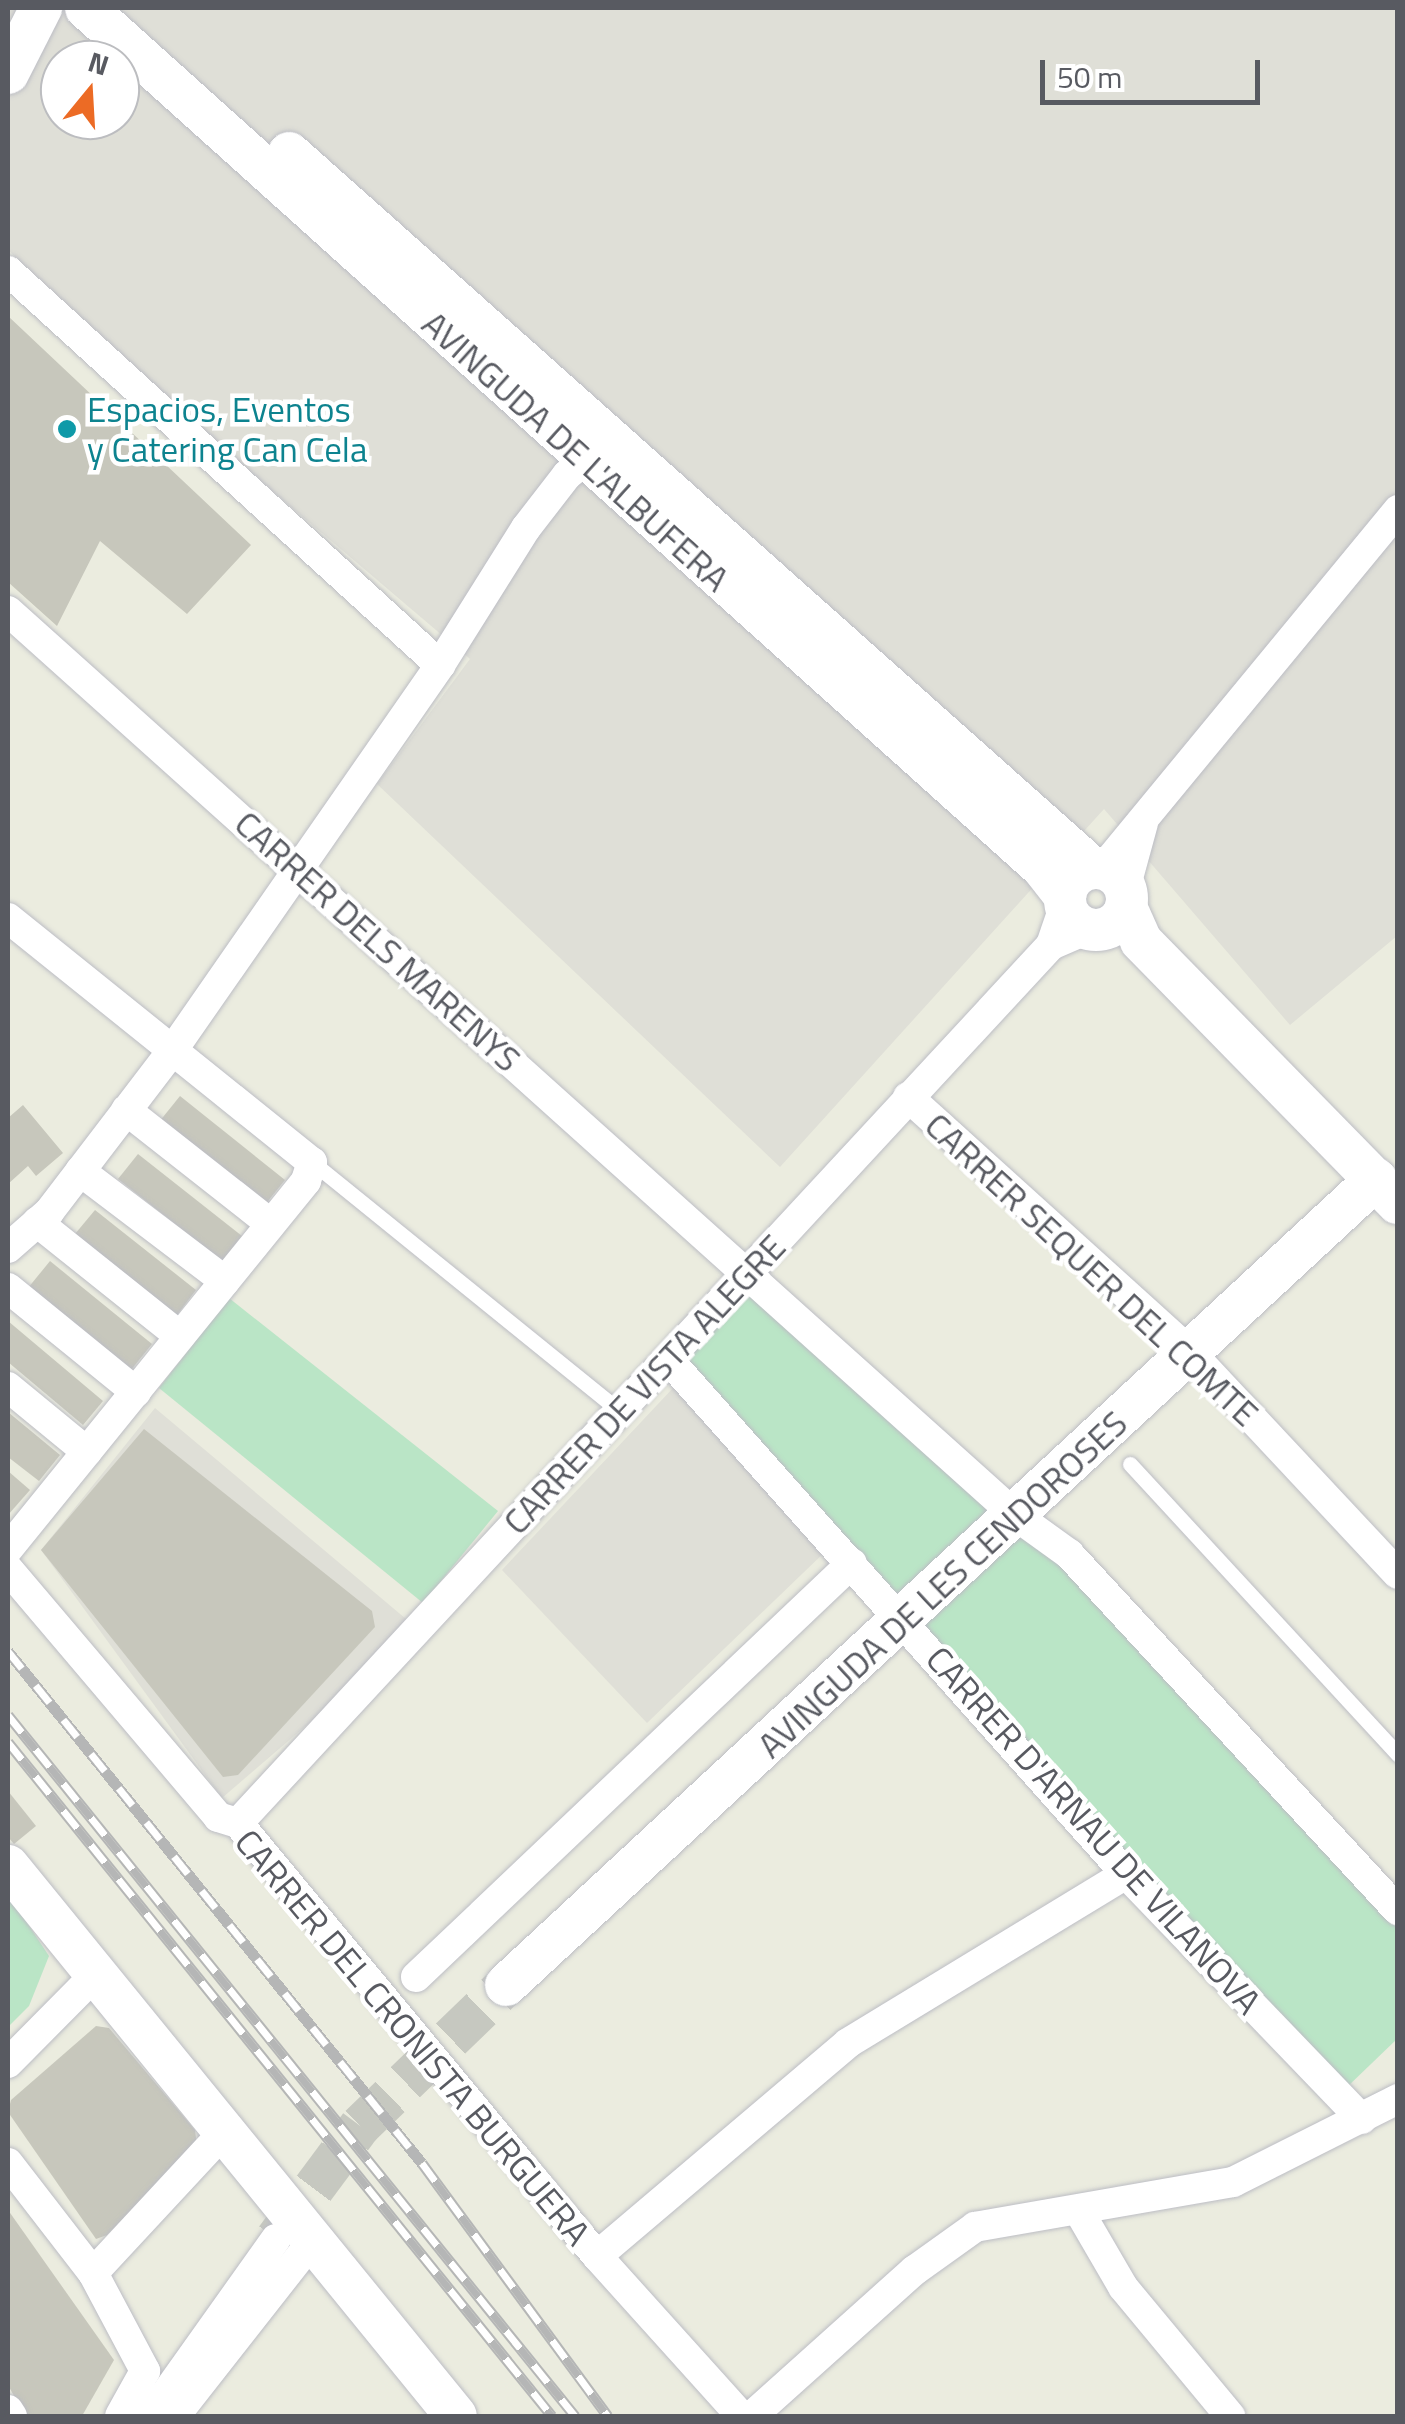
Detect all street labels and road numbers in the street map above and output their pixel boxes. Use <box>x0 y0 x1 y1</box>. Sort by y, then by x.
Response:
street label: AVINGUDA DE L'ALBUFERA <box>414 302 738 600</box>
street label: CARRER DELS MARENYS <box>227 802 529 1080</box>
street label: CARRER SEQUER DEL COMTE <box>917 1104 1267 1434</box>
street label: CARRER DE VISTA ALEGRE <box>494 1226 794 1542</box>
street label: AVINGUDA DE LES CENDOROSES <box>749 1402 1135 1766</box>
street label: CARRER D'ARNAU DE VILANOVA <box>918 1638 1270 2022</box>
street label: CARRER DEL CRONISTA BURGUERA <box>227 1821 599 2253</box>

